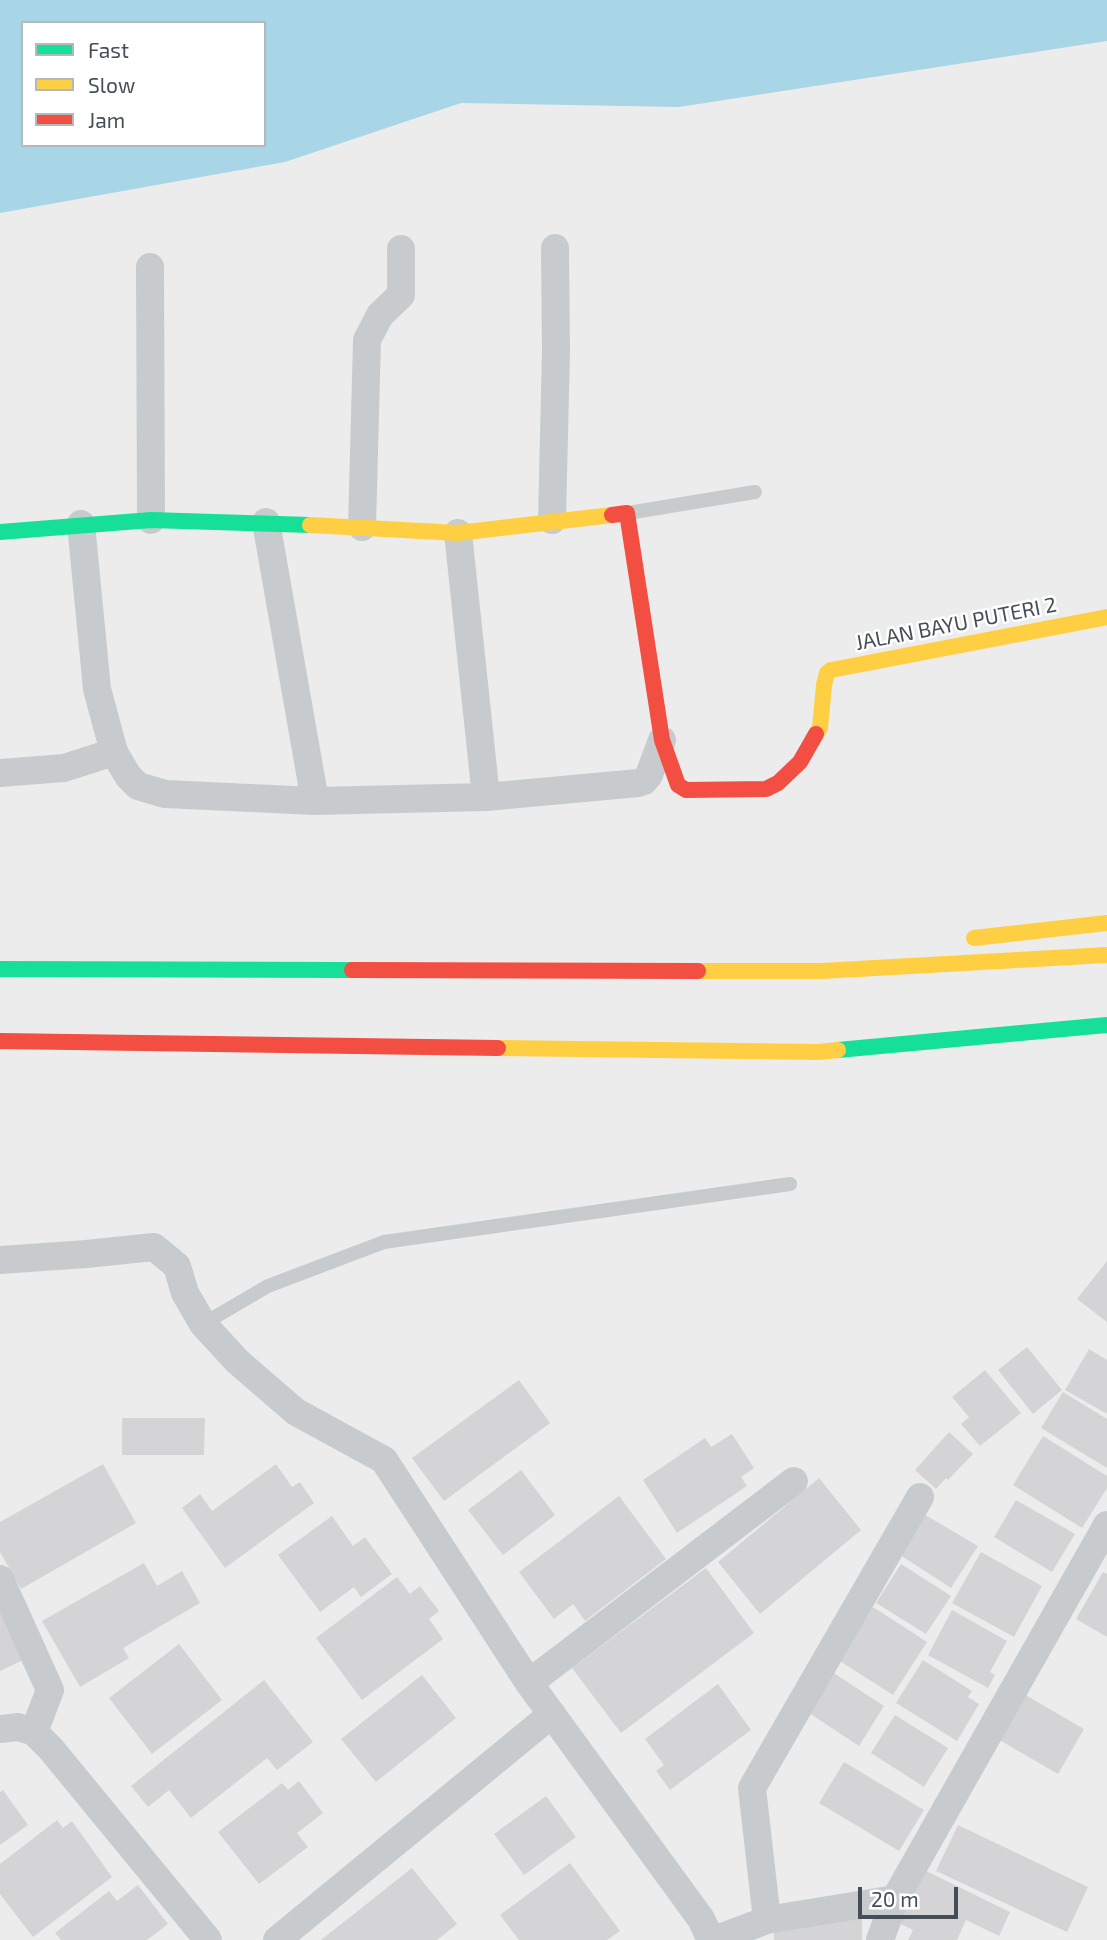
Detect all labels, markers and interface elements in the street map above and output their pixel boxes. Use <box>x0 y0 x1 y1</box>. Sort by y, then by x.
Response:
legend <box>21 21 266 147</box>
text: Fast <box>88 37 129 62</box>
text: Slow <box>88 72 135 97</box>
text: Jam <box>88 107 125 132</box>
street label: JALAN BAYU PUTERI 2 <box>853 592 1059 656</box>
scale bar <box>862 1874 962 1918</box>
text: 20 m <box>871 1886 919 1911</box>

